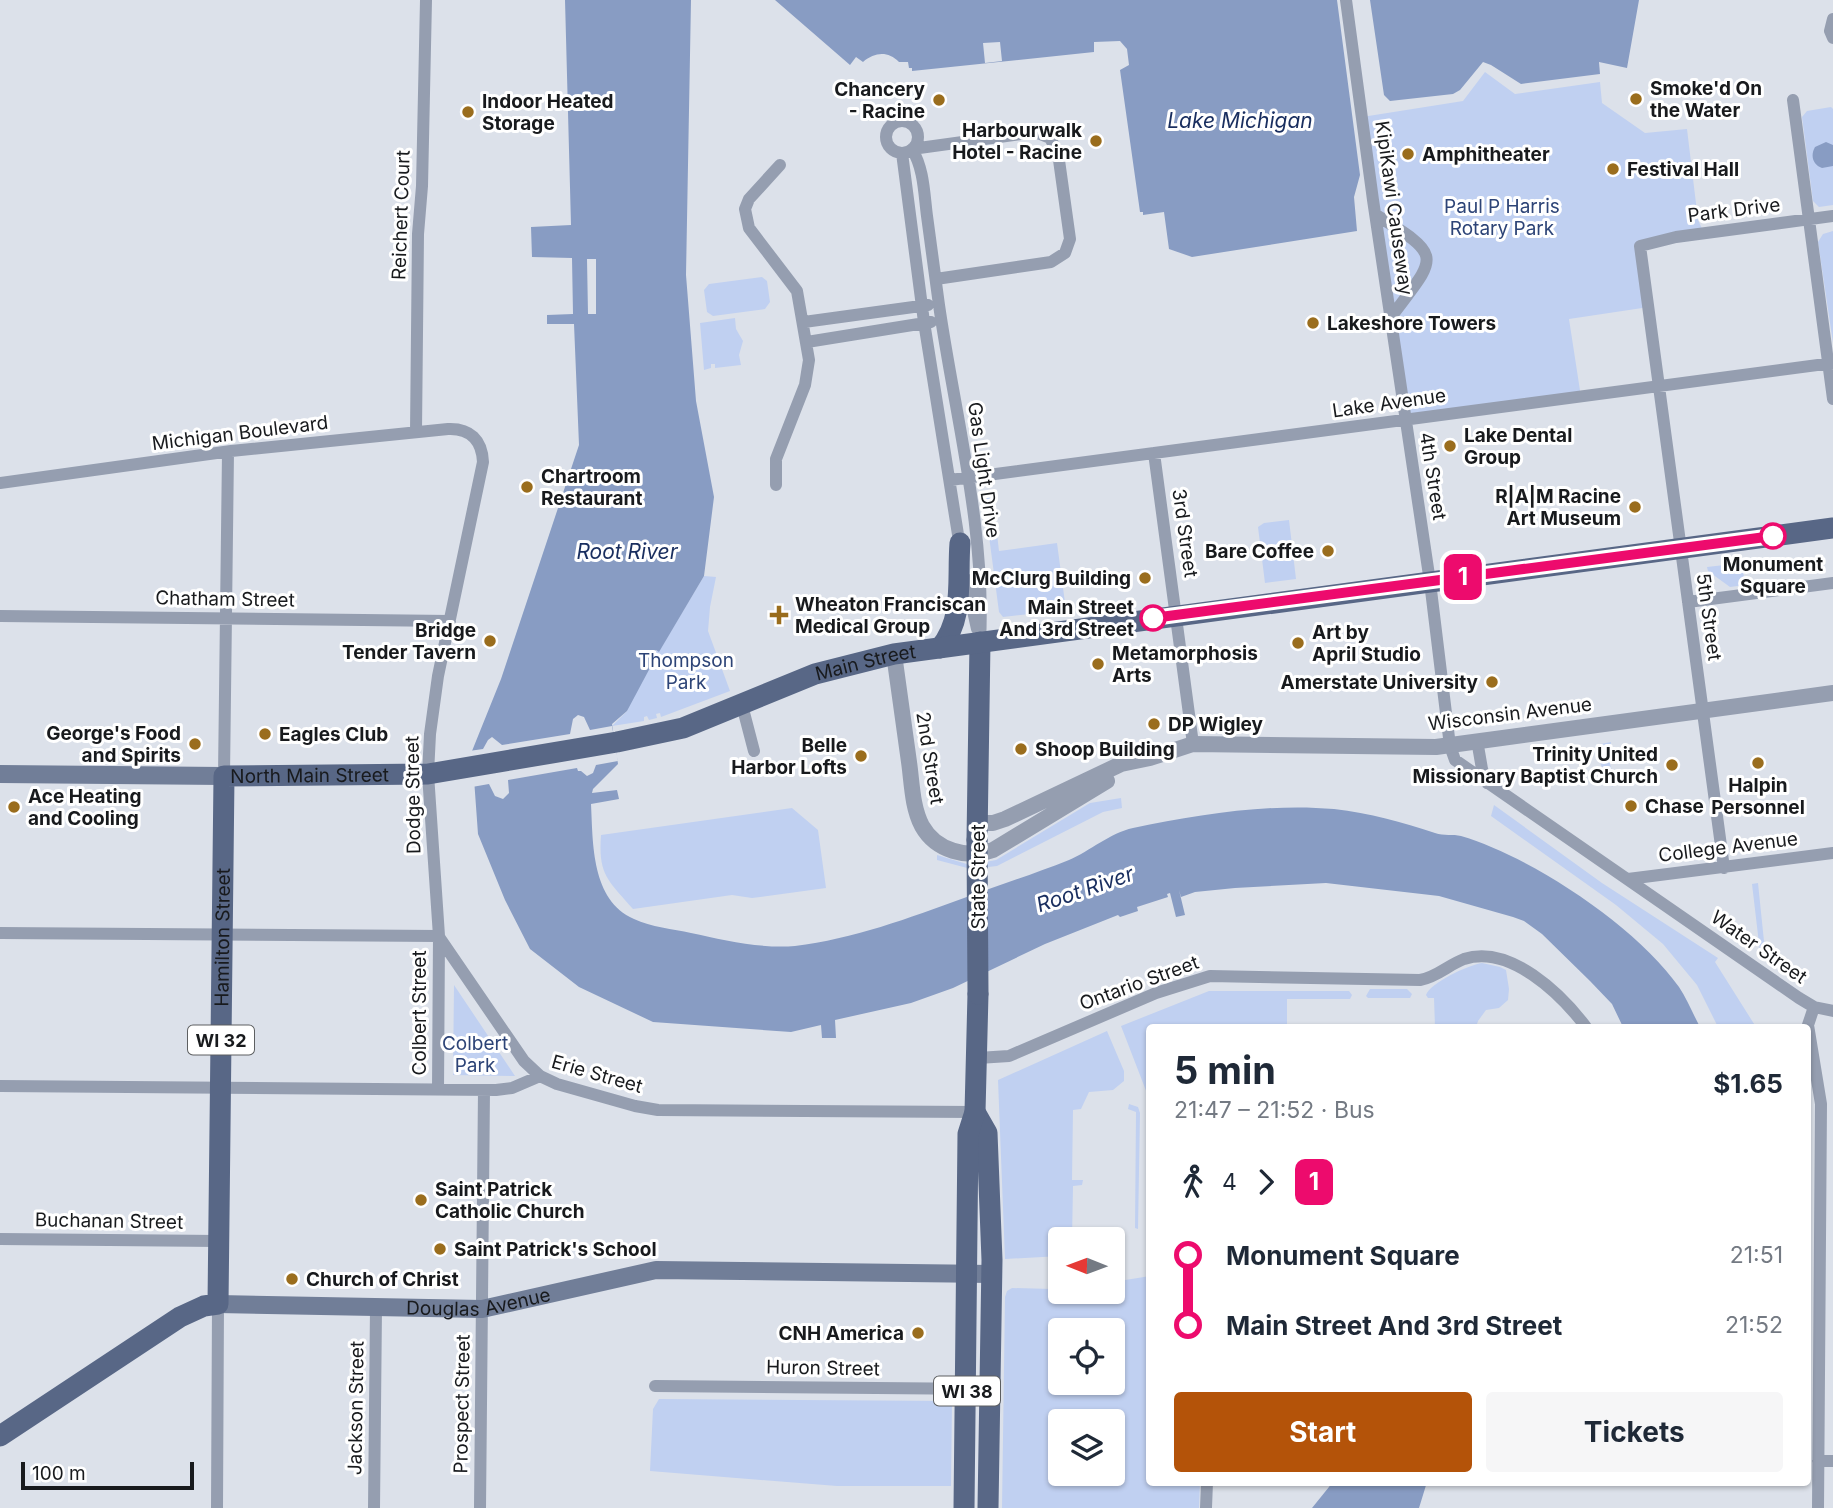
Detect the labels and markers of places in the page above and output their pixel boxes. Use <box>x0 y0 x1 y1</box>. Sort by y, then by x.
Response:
place label: Smoke'd On the Water <box>1650 77 1762 122</box>
place label: Chancery - Racine <box>834 78 926 123</box>
place label: Indoor Heated Storage <box>482 90 613 135</box>
marker: Smoke'd On the Water <box>1628 91 1644 107</box>
marker: Chancery - Racine <box>931 92 947 108</box>
marker: Indoor Heated Storage <box>460 104 476 120</box>
place label: Harbourwalk Hotel - Racine <box>952 119 1082 164</box>
marker: Harbourwalk Hotel - Racine <box>1088 133 1104 149</box>
place label: Amphitheater <box>1422 143 1550 166</box>
marker: Amphitheater <box>1400 146 1416 162</box>
place label: Festival Hall <box>1627 158 1739 181</box>
marker: Festival Hall <box>1605 161 1621 177</box>
place label: Lakeshore Towers <box>1327 312 1496 335</box>
marker: Lakeshore Towers <box>1305 315 1321 331</box>
place label: Lake Dental Group <box>1464 424 1572 469</box>
marker: Lake Dental Group <box>1442 438 1458 454</box>
place label: Chartroom Restaurant <box>541 465 642 510</box>
marker: Chartroom Restaurant <box>519 479 535 495</box>
place label: R|A|M Racine Art Museum <box>1495 485 1621 530</box>
marker: R|A|M Racine Art Museum <box>1627 499 1643 515</box>
marker: Monument Square <box>1760 523 1786 549</box>
place label: Bare Coffee <box>1205 540 1314 563</box>
marker: Bare Coffee <box>1320 543 1336 559</box>
place label: Monument Square <box>1723 553 1823 598</box>
place label: McClurg Building <box>972 567 1131 590</box>
marker: McClurg Building <box>1137 570 1153 586</box>
place label: Wheaton Franciscan Medical Group <box>795 593 986 638</box>
place label: Main Street And 3rd Street <box>999 596 1134 641</box>
marker: Wheaton Franciscan Medical Group <box>769 605 789 625</box>
marker: Main Street And 3rd Street <box>1140 605 1166 631</box>
place label: Bridge Tender Tavern <box>342 619 476 664</box>
place label: Art by April Studio <box>1312 621 1421 666</box>
marker: Bridge Tender Tavern <box>482 633 498 649</box>
marker: Art by April Studio <box>1290 635 1306 651</box>
place label: Metamorphosis Arts <box>1112 642 1258 687</box>
marker: Metamorphosis Arts <box>1090 656 1106 672</box>
place label: Amerstate University <box>1281 671 1479 694</box>
marker: Amerstate University <box>1484 674 1500 690</box>
place label: DP Wigley <box>1168 713 1264 736</box>
marker: DP Wigley <box>1146 716 1162 732</box>
place label: George's Food and Spirits <box>46 722 181 767</box>
place label: Eagles Club <box>279 723 388 746</box>
marker: Eagles Club <box>257 726 273 742</box>
place label: Belle Harbor Lofts <box>731 734 847 779</box>
marker: George's Food and Spirits <box>187 736 203 752</box>
place label: Shoop Building <box>1035 738 1175 761</box>
marker: Shoop Building <box>1013 741 1029 757</box>
place label: Trinity United Missionary Baptist Church <box>1412 743 1658 788</box>
marker: Belle Harbor Lofts <box>853 748 869 764</box>
marker: Halpin Personnel <box>1750 755 1766 771</box>
marker: Trinity United Missionary Baptist Church <box>1664 757 1680 773</box>
place label: Halpin Personnel <box>1711 774 1805 819</box>
place label: Ace Heating and Cooling <box>28 785 141 830</box>
place label: Chase <box>1645 795 1704 818</box>
marker: Chase <box>1623 798 1639 814</box>
marker: Ace Heating and Cooling <box>6 799 22 815</box>
place label: Saint Patrick Catholic Church <box>435 1178 585 1223</box>
marker: Saint Patrick Catholic Church <box>413 1192 429 1208</box>
place label: Saint Patrick's School <box>454 1238 657 1261</box>
marker: Saint Patrick's School <box>432 1241 448 1257</box>
place label: Church of Christ <box>306 1268 459 1291</box>
marker: Church of Christ <box>284 1271 300 1287</box>
place label: CNH America <box>779 1322 904 1345</box>
marker: CNH America <box>910 1325 926 1341</box>

